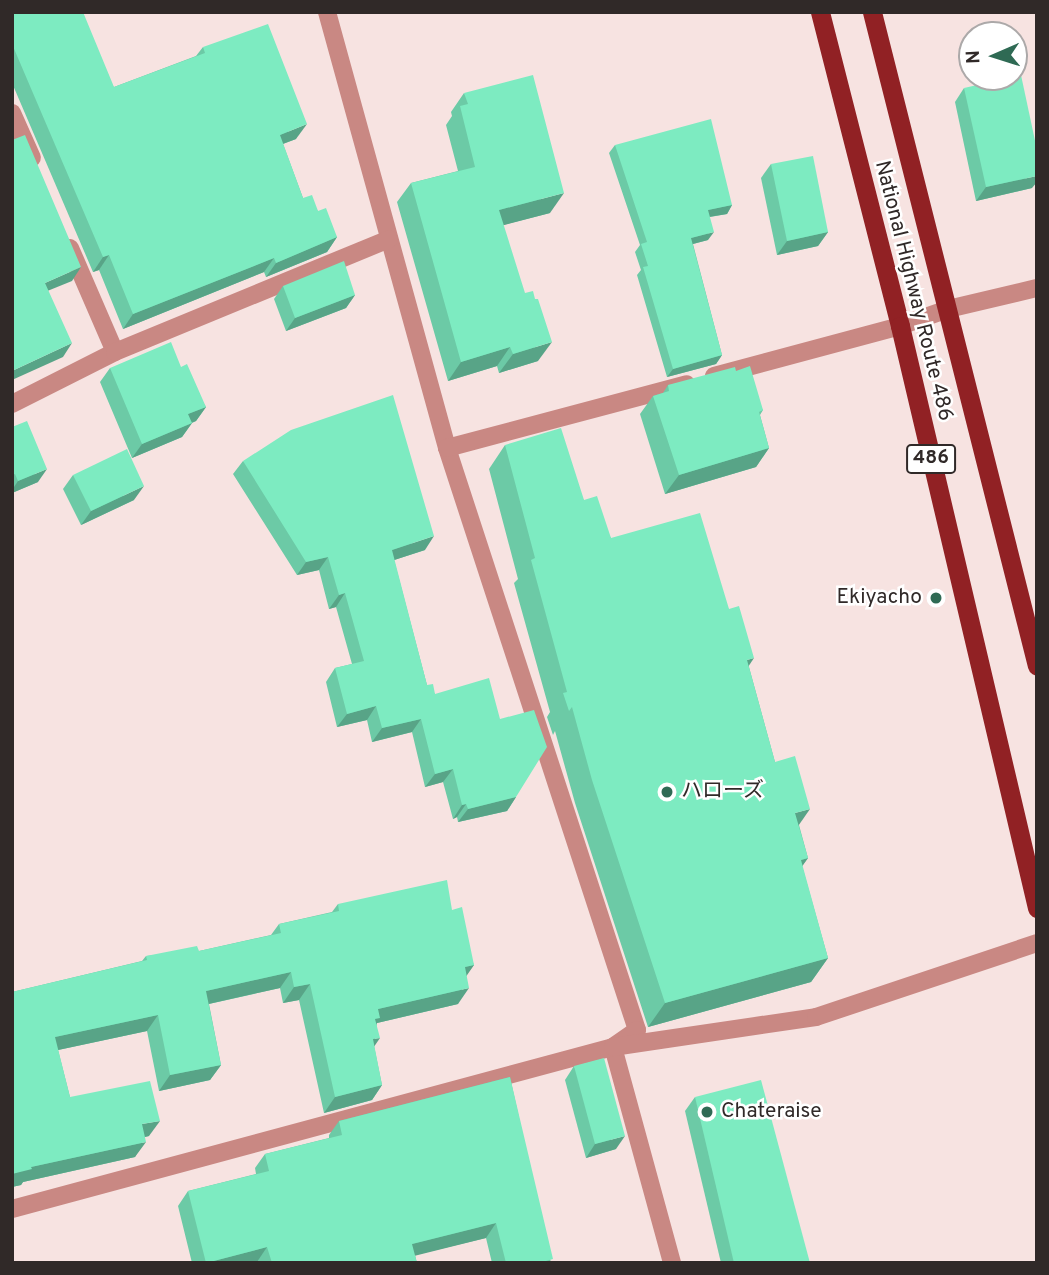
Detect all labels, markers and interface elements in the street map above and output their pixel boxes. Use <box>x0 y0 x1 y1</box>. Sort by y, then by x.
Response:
north arrow <box>958 21 1028 91</box>
text: N <box>962 50 986 64</box>
street label: National Highway Route 486 <box>868 158 958 424</box>
road number: 486 <box>905 444 957 474</box>
place label: Ekiyacho <box>837 585 922 611</box>
marker: Ekiyacho <box>928 590 944 606</box>
place label: ハローズ <box>681 779 765 805</box>
marker: ハローズ <box>659 784 675 800</box>
place label: Chateraise <box>721 1099 822 1125</box>
marker: Chateraise <box>699 1104 715 1120</box>

